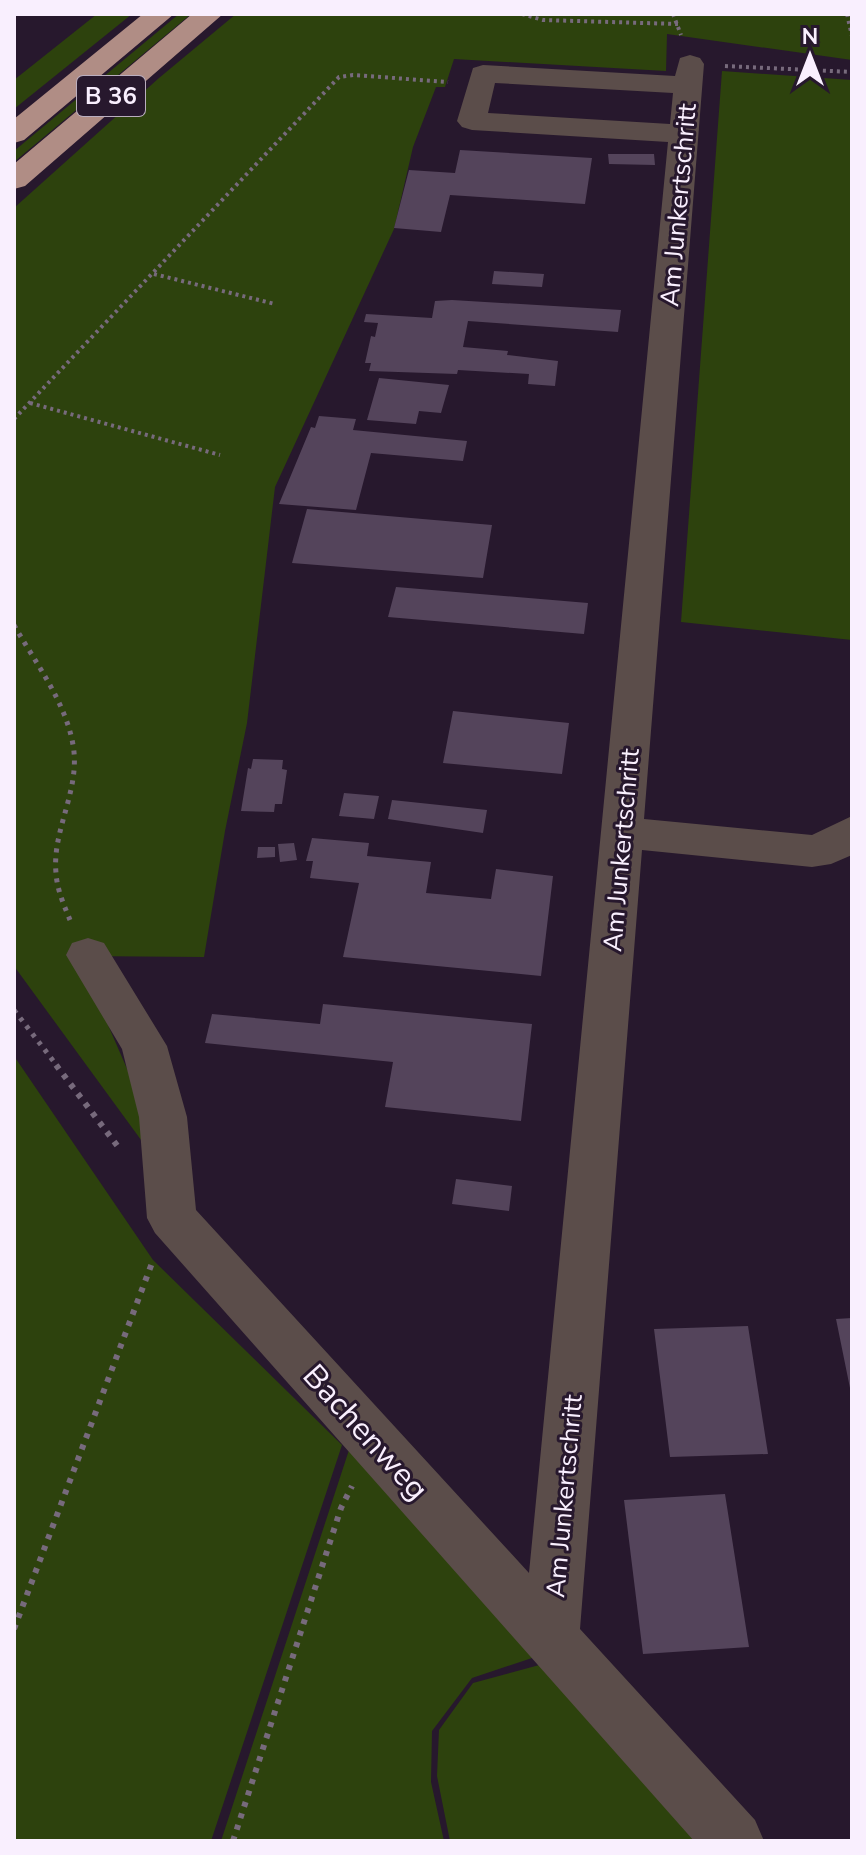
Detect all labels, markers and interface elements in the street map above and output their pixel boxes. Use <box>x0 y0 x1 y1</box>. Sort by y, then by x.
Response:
north arrow <box>770 16 850 96</box>
text: N <box>802 22 818 52</box>
road number: B 36 <box>77 76 145 116</box>
street label: Am Junkertschritt <box>652 101 705 308</box>
street label: Am Junkertschritt <box>595 746 648 953</box>
street label: Bachenweg <box>293 1355 438 1510</box>
street label: Am Junkertschritt <box>538 1392 591 1599</box>

